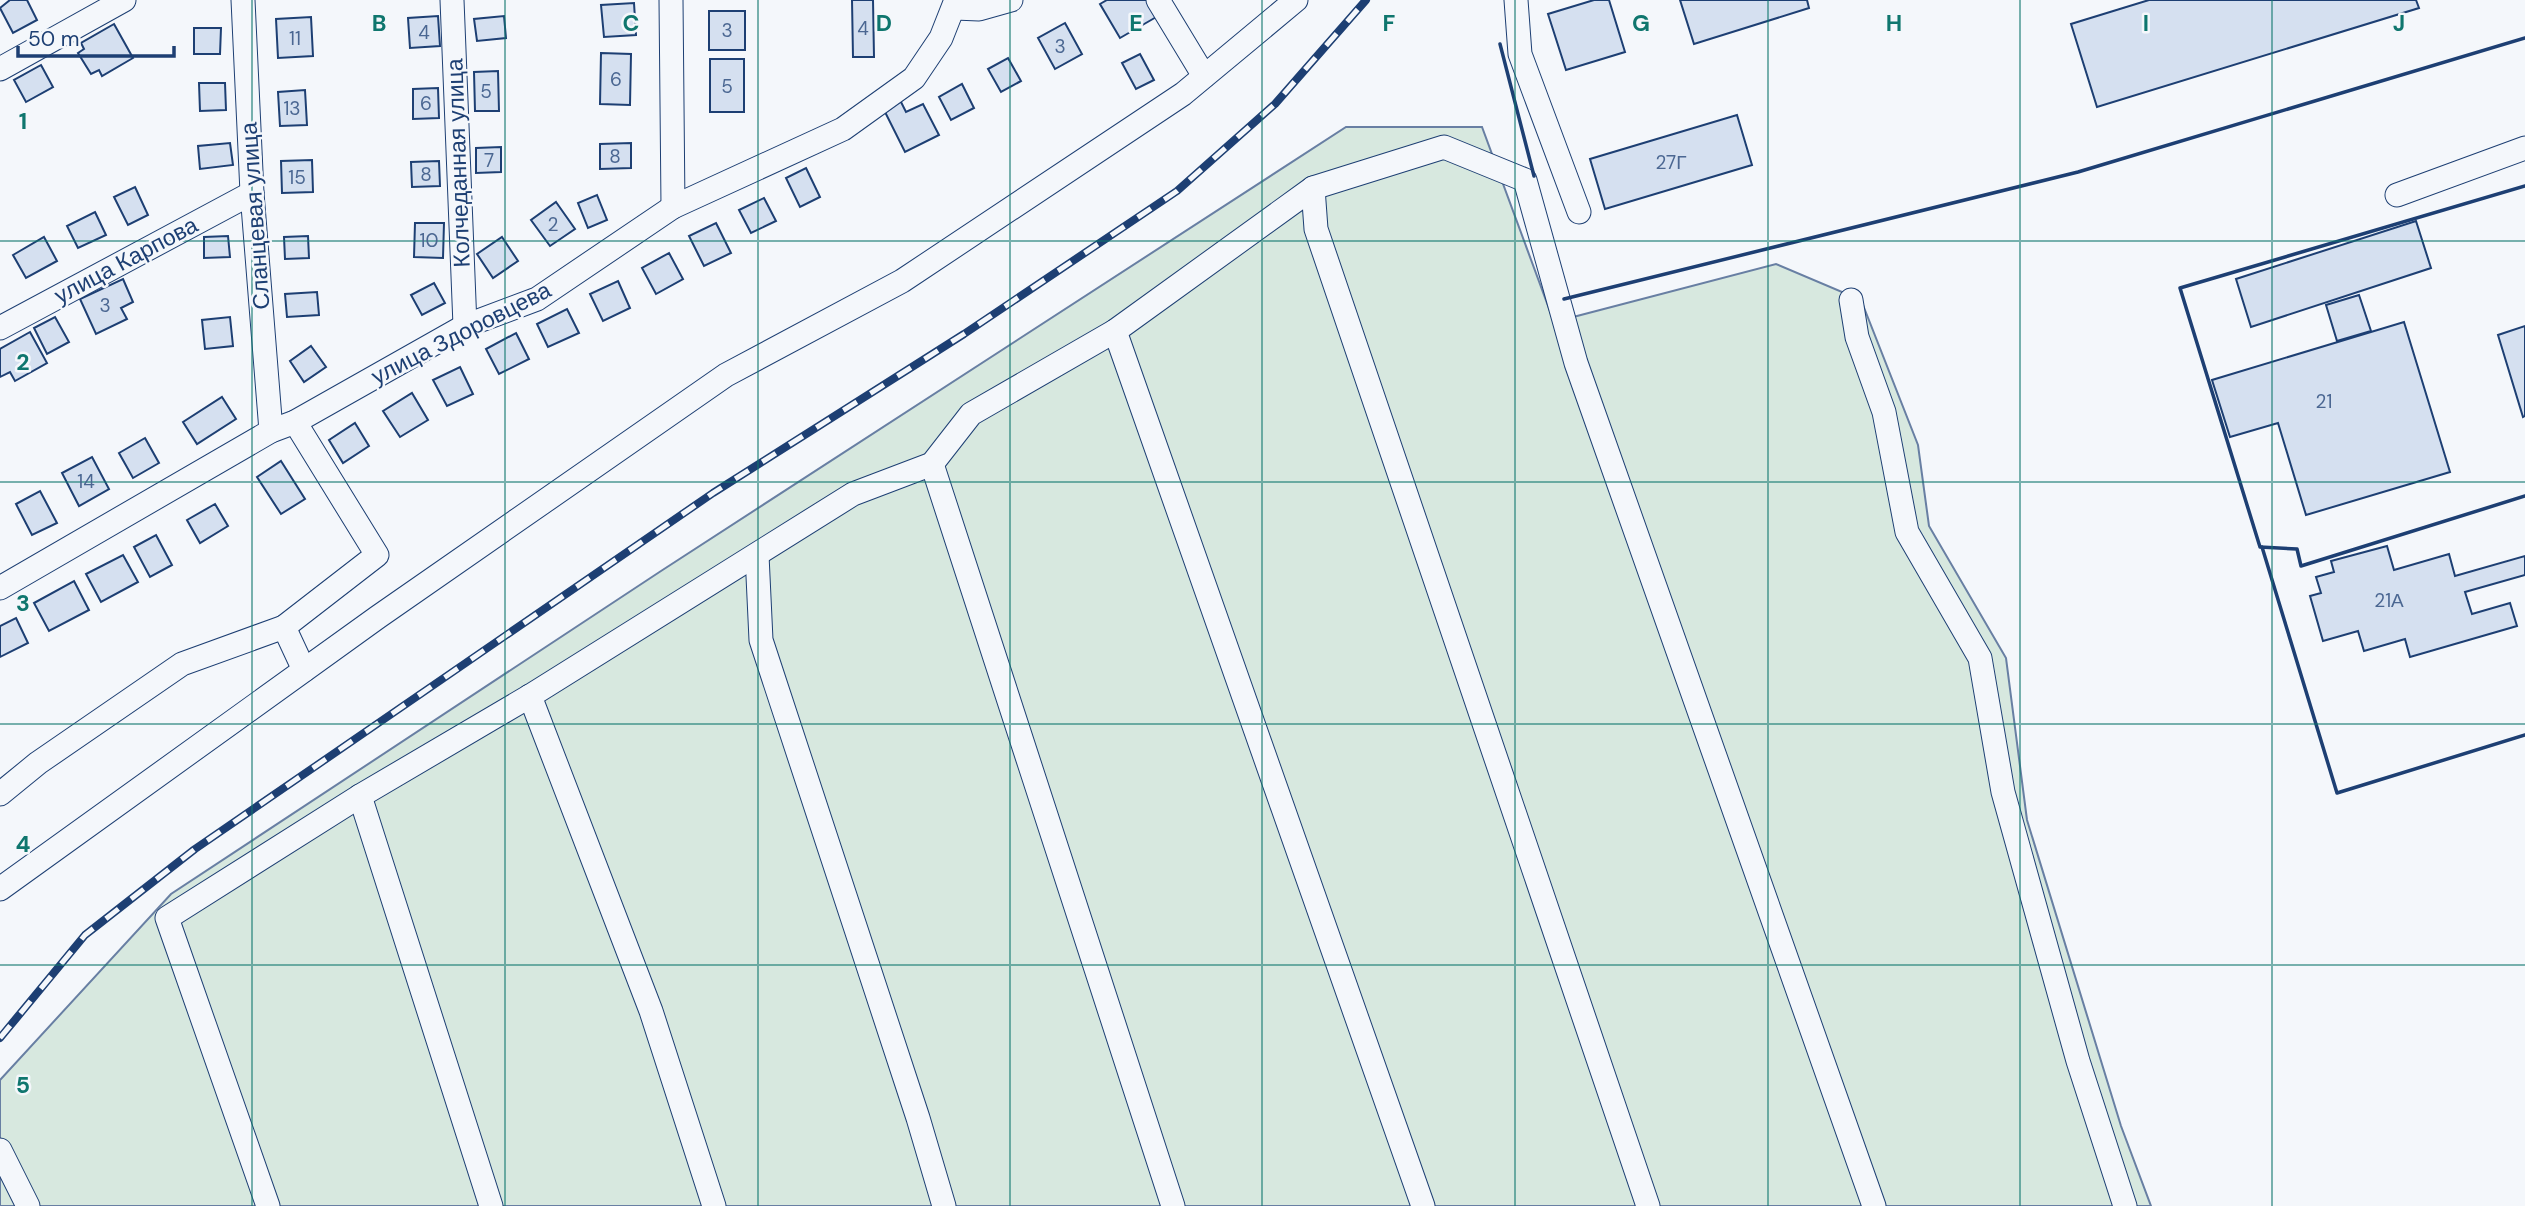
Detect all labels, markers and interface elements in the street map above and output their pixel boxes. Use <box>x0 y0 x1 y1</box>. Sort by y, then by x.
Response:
text: B <box>372 8 386 38</box>
text: C <box>623 8 639 38</box>
text: D <box>876 8 892 38</box>
text: E <box>1129 8 1143 38</box>
text: F <box>1383 8 1396 38</box>
text: G <box>1632 8 1650 38</box>
text: H <box>1886 8 1902 38</box>
text: I <box>2143 8 2149 38</box>
text: J <box>2393 8 2405 38</box>
scale bar <box>18 14 173 58</box>
house number: 4 <box>857 16 869 41</box>
house number: 3 <box>721 18 733 43</box>
house number: 4 <box>418 20 430 45</box>
text: 50 m <box>28 25 79 53</box>
house number: 11 <box>289 26 301 51</box>
house number: 3 <box>1054 34 1066 59</box>
street label: Колчеданная улица <box>439 58 477 268</box>
house number: 6 <box>610 67 622 92</box>
house number: 5 <box>721 74 733 99</box>
house number: 5 <box>480 79 492 104</box>
house number: 6 <box>420 91 432 116</box>
house number: 13 <box>283 96 301 121</box>
text: 1 <box>19 106 27 136</box>
street label: Сланцевая улица <box>233 121 277 311</box>
house number: 8 <box>609 144 621 169</box>
house number: 7 <box>484 148 494 173</box>
house number: 27Г <box>1655 150 1687 175</box>
house number: 8 <box>420 162 432 187</box>
house number: 15 <box>288 165 306 190</box>
street label: улица Карпова <box>49 209 203 310</box>
house number: 2 <box>548 212 559 237</box>
house number: 10 <box>420 228 438 253</box>
street label: улица Здоровцева <box>366 275 556 391</box>
house number: 3 <box>99 293 111 318</box>
text: 2 <box>16 347 30 377</box>
house number: 21 <box>2316 389 2332 414</box>
house number: 14 <box>77 469 95 494</box>
text: 3 <box>16 588 30 618</box>
house number: 21А <box>2374 588 2404 613</box>
text: 4 <box>16 829 31 859</box>
text: 5 <box>16 1070 30 1100</box>

